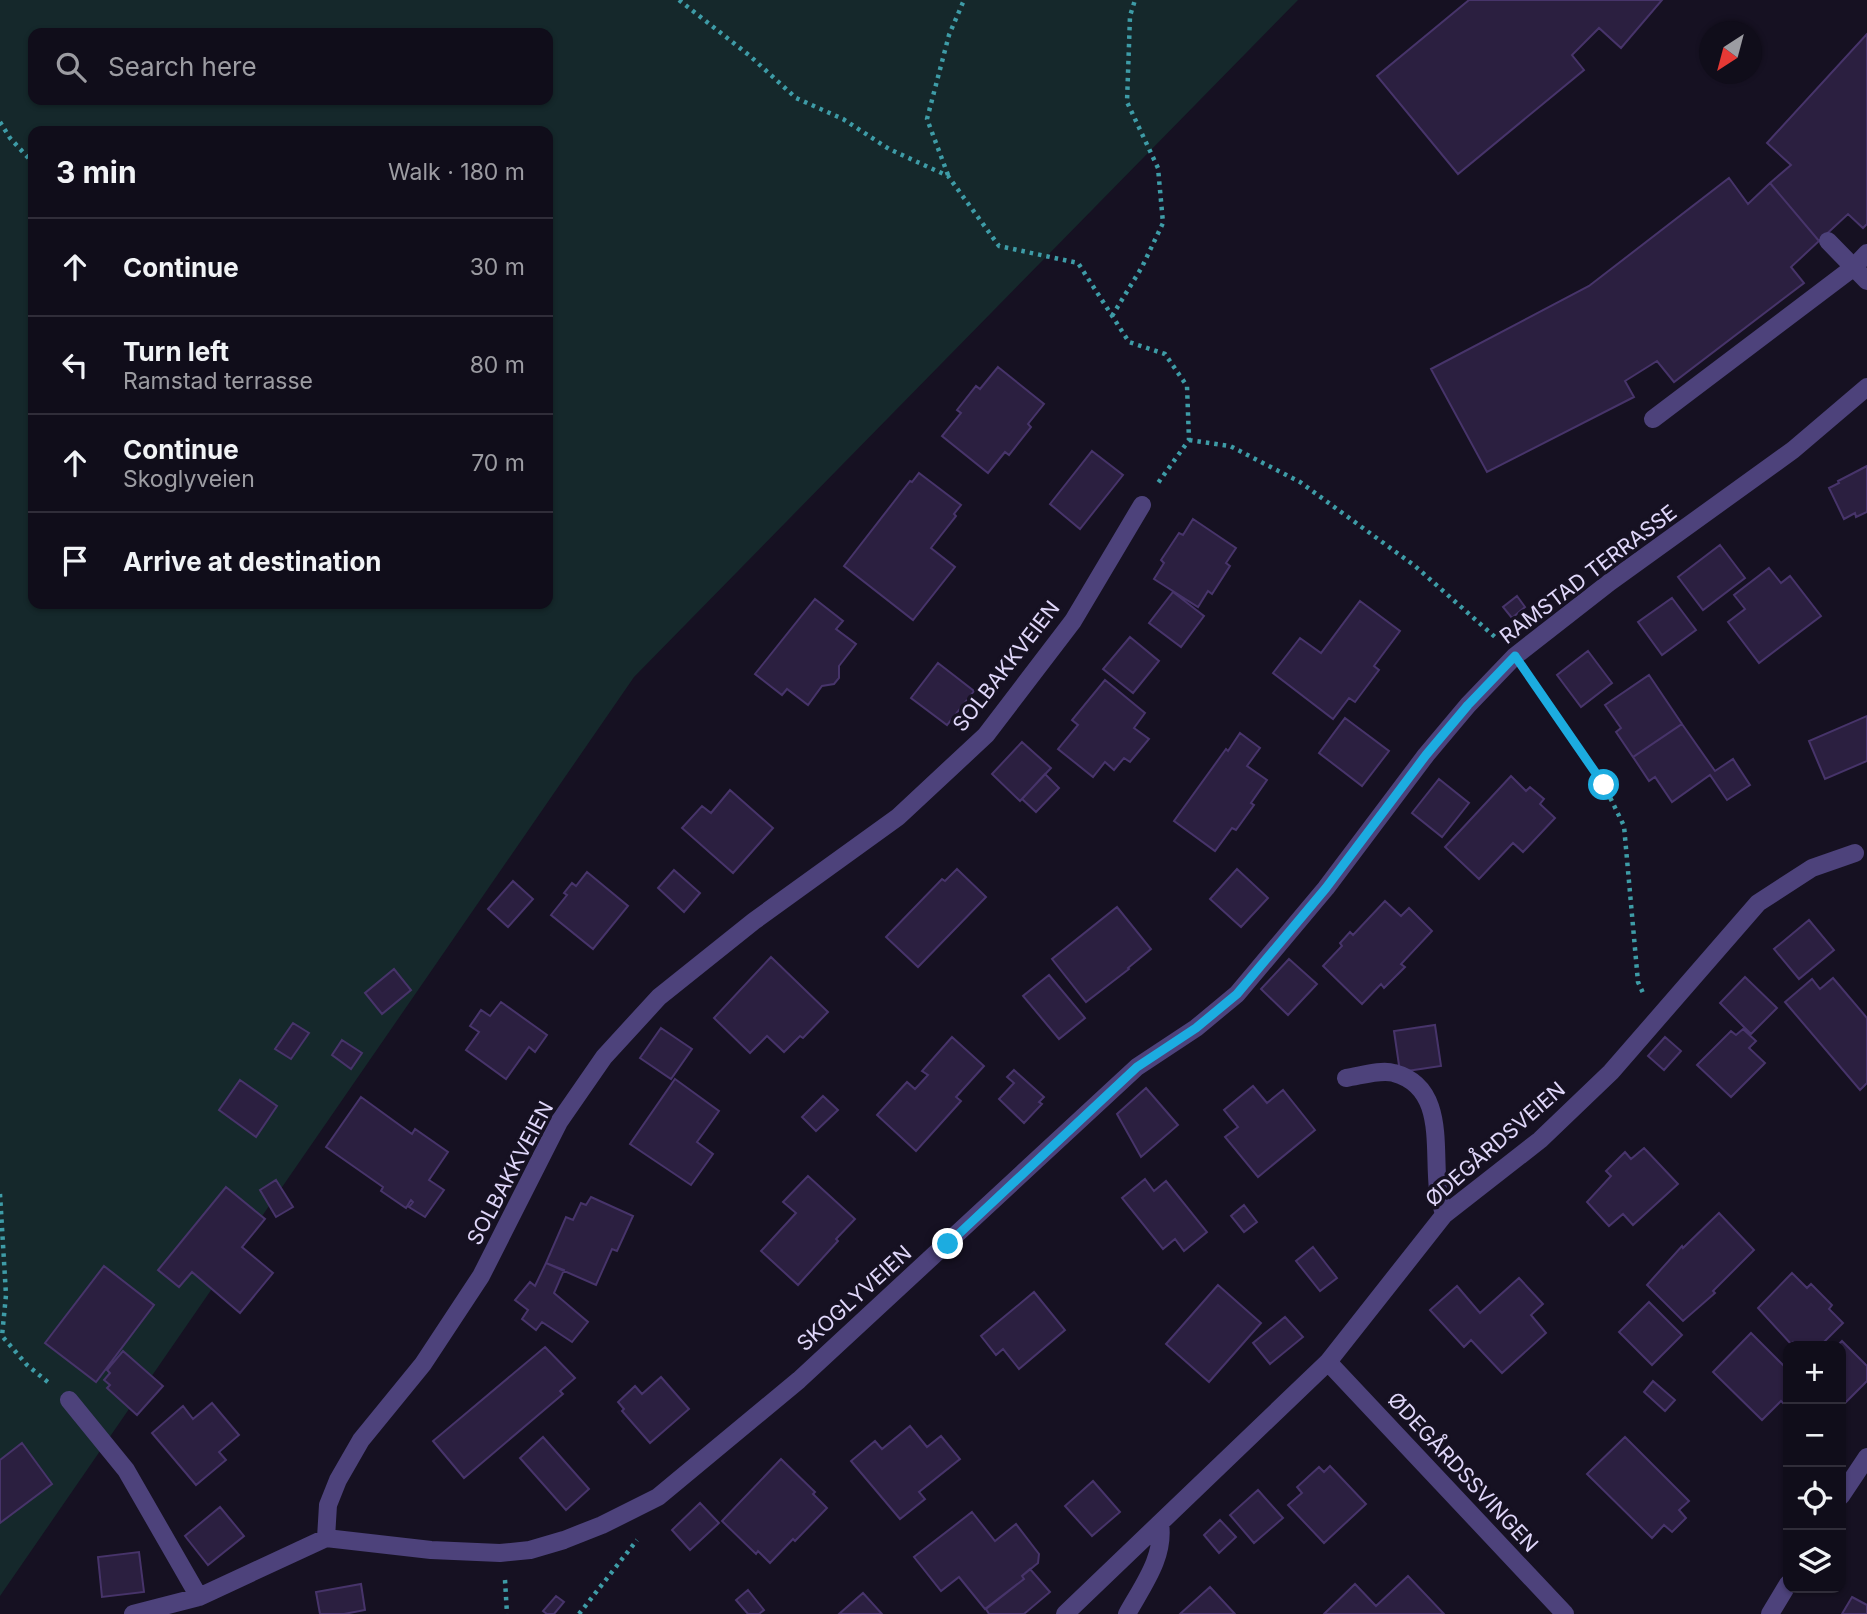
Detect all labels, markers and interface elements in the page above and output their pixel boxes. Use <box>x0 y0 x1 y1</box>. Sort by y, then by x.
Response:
north arrow <box>1699 21 1762 84</box>
search box <box>28 28 553 105</box>
icon: search <box>52 48 90 86</box>
text: Search here <box>108 51 257 82</box>
text: 3 min <box>56 154 137 190</box>
text: Walk · 180 m <box>388 158 525 186</box>
icon: ahead <box>56 248 94 286</box>
text: Continue <box>123 252 239 283</box>
text: 30 m <box>470 253 525 281</box>
text: Turn left <box>123 336 229 367</box>
icon: left <box>56 346 94 384</box>
text: 80 m <box>470 351 525 379</box>
text: Ramstad terrasse <box>123 367 313 395</box>
text: Continue <box>123 434 239 465</box>
icon: ahead <box>56 444 94 482</box>
text: 70 m <box>471 449 525 477</box>
text: Skoglyveien <box>123 465 255 493</box>
street label: RAMSTAD TERRASSE <box>1495 499 1681 649</box>
icon: arrive <box>56 542 94 580</box>
text: Arrive at destination <box>123 546 382 577</box>
street label: SOLBAKKVEIEN <box>947 596 1065 736</box>
route start <box>1588 769 1619 800</box>
street label: ØDEGÅRDSVEIEN <box>1419 1075 1570 1211</box>
street label: SOLBAKKVEIEN <box>462 1097 558 1249</box>
route end <box>932 1228 963 1259</box>
street label: SKOGLYVEIEN <box>792 1240 916 1356</box>
map controls <box>1783 1341 1846 1593</box>
button: + <box>1783 1341 1846 1404</box>
street label: ØDEGÅRDSSVINGEN <box>1383 1386 1545 1557</box>
button: − <box>1783 1404 1846 1467</box>
button: locate <box>1783 1467 1846 1530</box>
button: layers <box>1783 1530 1846 1593</box>

